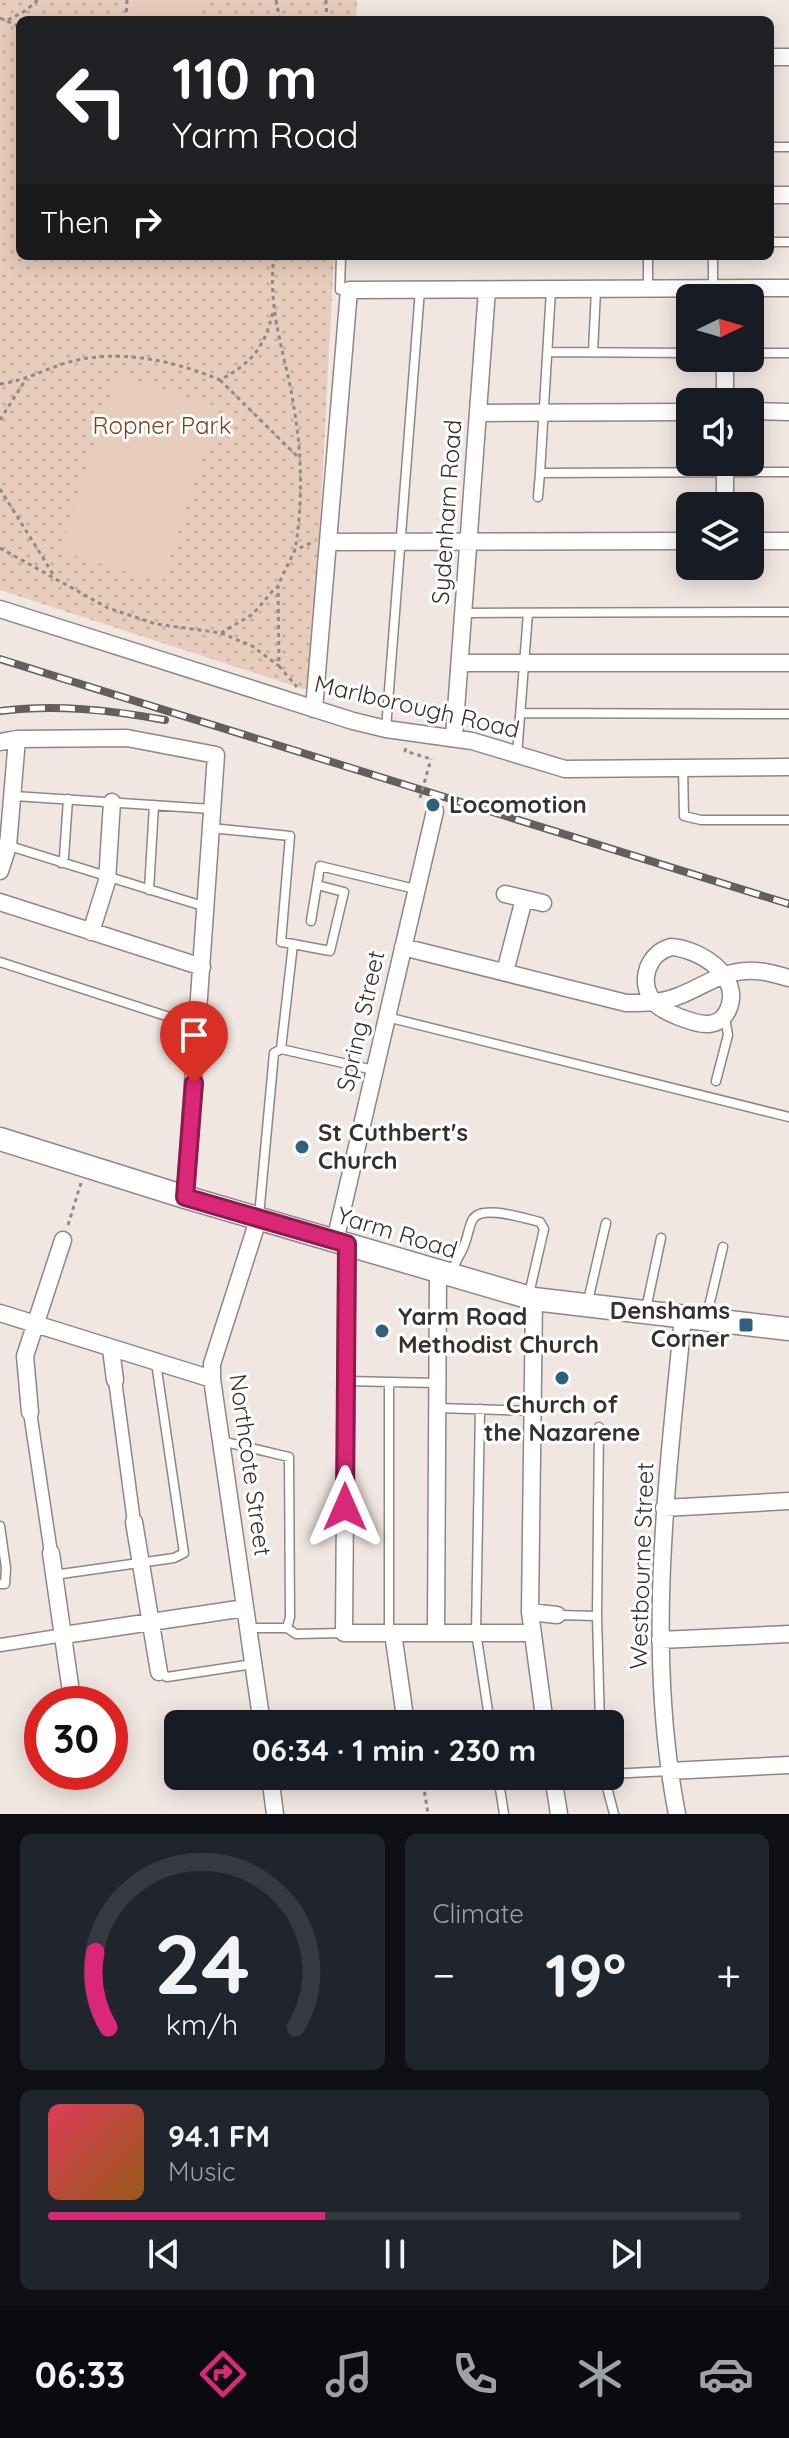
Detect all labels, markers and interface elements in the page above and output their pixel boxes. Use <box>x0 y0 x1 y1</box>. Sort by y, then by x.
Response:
text: 110 m <box>172 43 317 113</box>
icon: left <box>40 48 144 152</box>
text: Yarm Road <box>172 112 359 157</box>
icon: right <box>125 200 169 244</box>
text: Then <box>40 203 109 241</box>
north arrow <box>676 284 764 372</box>
map controls <box>676 284 764 580</box>
button: sound <box>676 388 764 476</box>
park label: Ropner Park <box>92 410 232 440</box>
street label: Sydenham Road <box>425 419 467 605</box>
button: layers <box>676 492 764 580</box>
street label: Marlborough Road <box>312 668 523 744</box>
place label: Locomotion <box>449 789 587 819</box>
marker: Locomotion <box>424 796 442 814</box>
street label: Spring Street <box>329 948 391 1094</box>
pin <box>160 1001 228 1083</box>
icon: arrive <box>172 1013 216 1057</box>
place label: St Cuthbert's Church <box>318 1117 468 1175</box>
marker: St Cuthbert's Church <box>293 1138 311 1156</box>
street label: Yarm Road <box>333 1200 461 1265</box>
place label: Denshams Corner <box>610 1295 730 1353</box>
place label: Yarm Road Methodist Church <box>398 1301 599 1359</box>
marker: Denshams Corner <box>737 1316 755 1334</box>
marker: Yarm Road Methodist Church <box>373 1322 391 1340</box>
marker: Church of the Nazarene <box>553 1369 571 1387</box>
street label: Northcote Street <box>223 1372 279 1558</box>
place label: Church of the Nazarene <box>484 1389 640 1447</box>
street label: Westbourne Street <box>622 1462 660 1670</box>
position arrow <box>303 1465 387 1549</box>
speed limit sign: 30 <box>24 1686 128 1790</box>
text: 06:34 · 1 min · 230 m <box>252 1731 536 1769</box>
text: Climate <box>433 1897 524 1930</box>
text: 24 <box>154 1911 250 2015</box>
text: 19° <box>545 1937 626 2012</box>
text: − <box>433 1947 455 2002</box>
text: + <box>716 1947 741 2002</box>
text: km/h <box>166 2006 239 2042</box>
text: 94.1 FM <box>168 2117 270 2155</box>
text: Music <box>168 2155 236 2188</box>
icon: previous <box>142 2232 186 2276</box>
icon: pause <box>373 2232 417 2276</box>
icon: next <box>604 2232 648 2276</box>
icon: directions <box>195 2346 251 2402</box>
icon: music <box>321 2346 377 2402</box>
icon: phone <box>447 2346 503 2402</box>
icon: climate <box>572 2346 628 2402</box>
icon: car <box>698 2346 754 2402</box>
text: 06:33 <box>35 2352 125 2397</box>

